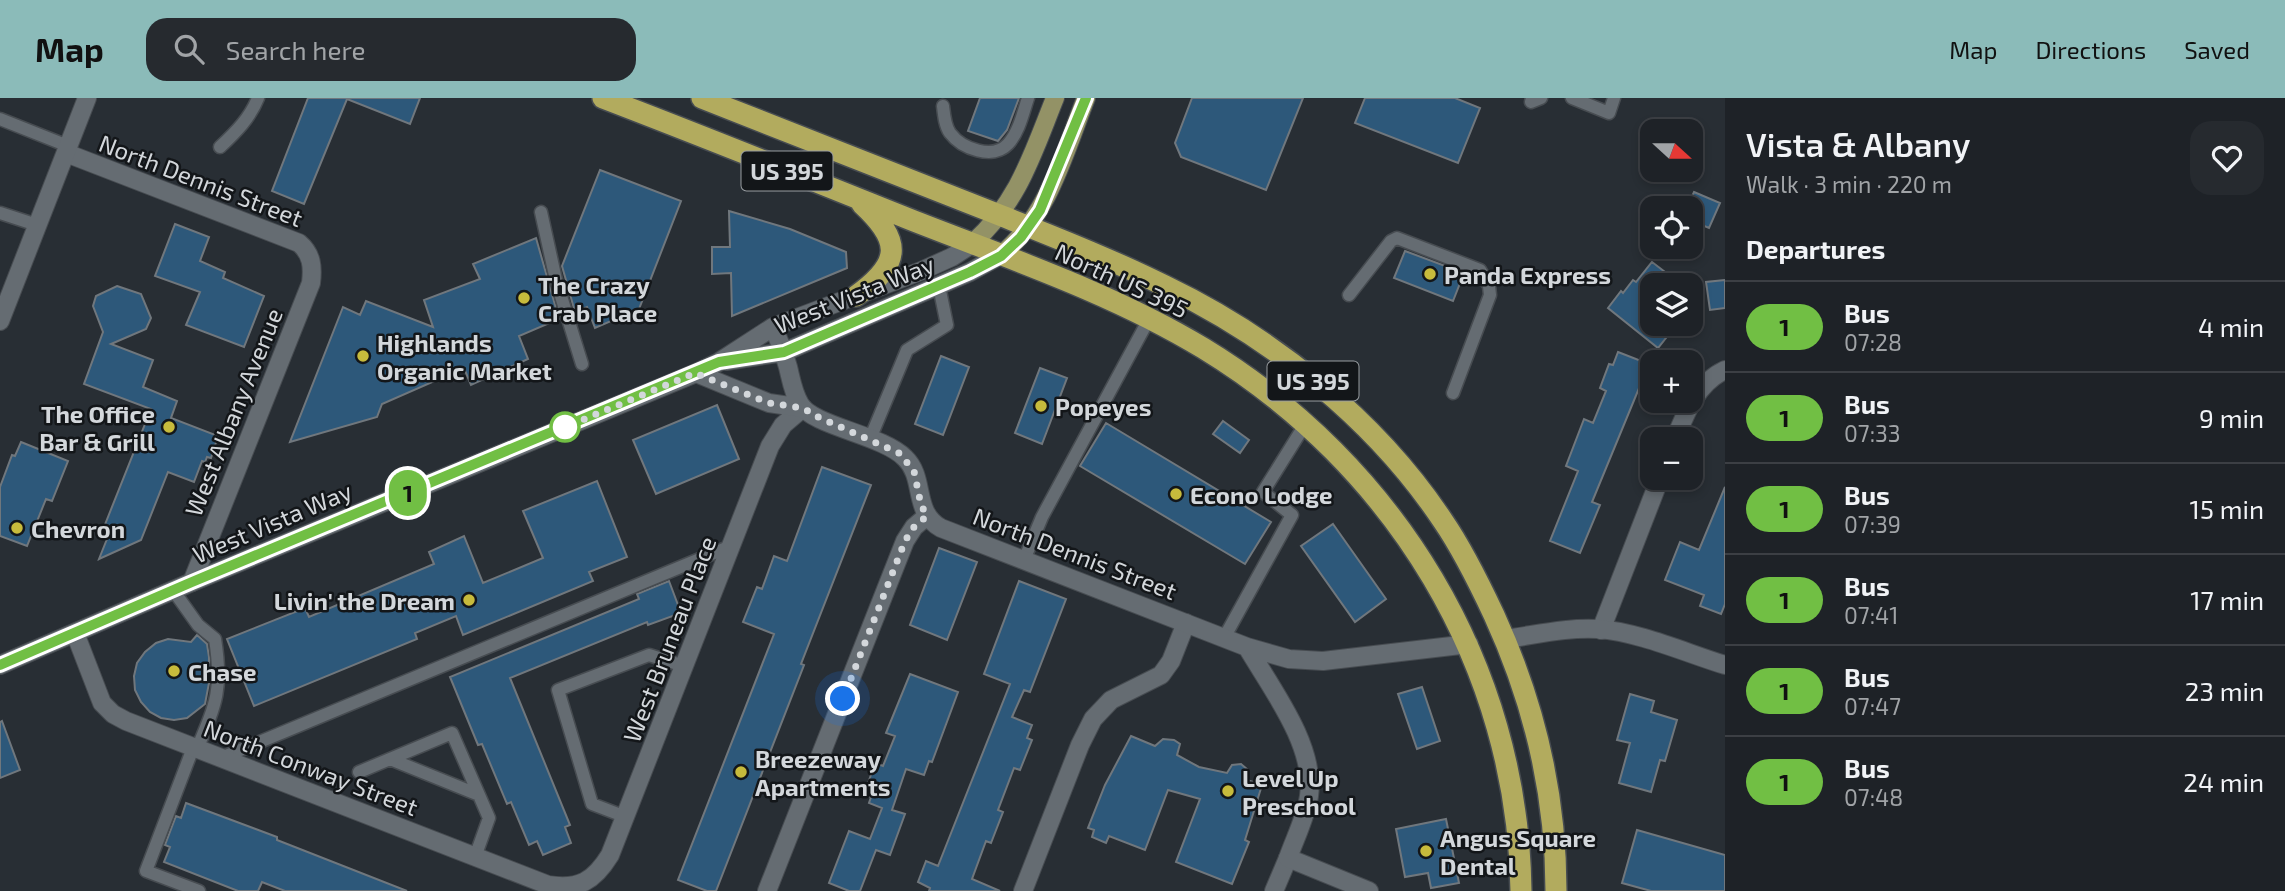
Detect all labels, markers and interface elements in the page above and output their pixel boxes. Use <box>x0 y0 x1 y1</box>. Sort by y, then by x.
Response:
search box <box>146 18 636 81</box>
text: Map <box>35 29 104 69</box>
icon: search <box>170 30 208 68</box>
text: Search here <box>226 34 365 65</box>
text: Map <box>1949 35 1997 64</box>
text: Directions <box>2035 35 2146 64</box>
text: Saved <box>2184 35 2250 64</box>
north arrow <box>1640 119 1703 182</box>
map controls <box>1640 119 1703 490</box>
button: heart <box>2190 121 2264 195</box>
text: Vista & Albany <box>1746 124 1970 164</box>
street label: North Dennis Street <box>95 128 307 232</box>
road number: US 395 <box>742 152 832 190</box>
text: Walk · 3 min · 220 m <box>1746 170 1952 198</box>
button: locate <box>1640 196 1703 259</box>
text: Departures <box>1746 233 1885 264</box>
street label: North US 395 <box>1051 237 1193 323</box>
street label: West Vista Way <box>770 249 938 339</box>
place label: Panda Express <box>1444 260 1611 289</box>
marker: Panda Express <box>1422 266 1438 282</box>
place label: The Crazy Crab Place <box>538 270 657 327</box>
button: layers <box>1640 273 1703 336</box>
marker: The Crazy Crab Place <box>516 290 532 306</box>
text: Bus <box>1844 297 1890 328</box>
street label: West Albany Avenue <box>178 304 288 520</box>
text: 4 min <box>2198 311 2264 342</box>
text: 1 <box>1779 312 1790 341</box>
place label: Highlands Organic Market <box>377 328 552 385</box>
text: 07:28 <box>1844 328 1902 356</box>
marker: Highlands Organic Market <box>355 348 371 364</box>
button: + <box>1640 350 1703 413</box>
road number: US 395 <box>1268 362 1358 400</box>
text: Bus <box>1844 388 1890 419</box>
place label: Popeyes <box>1055 392 1151 421</box>
marker: Popeyes <box>1033 398 1049 414</box>
place label: The Office Bar & Grill <box>39 399 155 456</box>
text: 9 min <box>2199 402 2264 433</box>
text: 1 <box>1779 403 1790 432</box>
unlabelled marker <box>550 412 580 442</box>
marker: The Office Bar & Grill <box>161 419 177 435</box>
text: 07:33 <box>1844 419 1901 447</box>
button: − <box>1640 427 1703 490</box>
line badge: 1 <box>385 470 431 516</box>
street label: West Vista Way <box>188 475 356 569</box>
text: 1 <box>403 478 413 507</box>
text: Bus <box>1844 479 1890 510</box>
place label: Econo Lodge <box>1190 480 1332 509</box>
marker: Econo Lodge <box>1168 486 1184 502</box>
text: 15 min <box>2190 493 2264 524</box>
text: 1 <box>1779 494 1790 523</box>
street label: North Dennis Street <box>969 501 1181 605</box>
text: 07:39 <box>1844 510 1901 538</box>
place label: Chevron <box>31 514 125 543</box>
marker: Chevron <box>9 520 25 536</box>
street label: West Bruneau Place <box>616 532 722 746</box>
text: Bus <box>1844 570 1890 601</box>
text: 17 min <box>2190 584 2264 615</box>
text: 1 <box>1779 585 1790 614</box>
place label: Livin' the Dream <box>274 586 455 615</box>
marker: Livin' the Dream <box>461 592 477 608</box>
text: 07:41 <box>1844 601 1898 629</box>
place label: Chase <box>188 657 257 686</box>
text: Bus <box>1844 661 1890 692</box>
marker: Chase <box>166 663 182 679</box>
text: 23 min <box>2185 675 2264 706</box>
text: 1 <box>1779 676 1790 705</box>
your location <box>825 681 860 716</box>
text: 07:47 <box>1844 692 1901 720</box>
street label: North Conway Street <box>200 713 422 821</box>
place label: Breezeway Apartments <box>755 744 891 801</box>
text: Bus <box>1844 752 1890 783</box>
place label: Level Up Preschool <box>1242 763 1356 820</box>
marker: Breezeway Apartments <box>733 764 749 780</box>
text: 24 min <box>2183 766 2264 797</box>
text: 1 <box>1779 767 1790 796</box>
marker: Level Up Preschool <box>1220 783 1236 799</box>
text: 07:48 <box>1844 783 1903 811</box>
place label: Angus Square Dental <box>1440 823 1596 880</box>
marker: Angus Square Dental <box>1418 843 1434 859</box>

